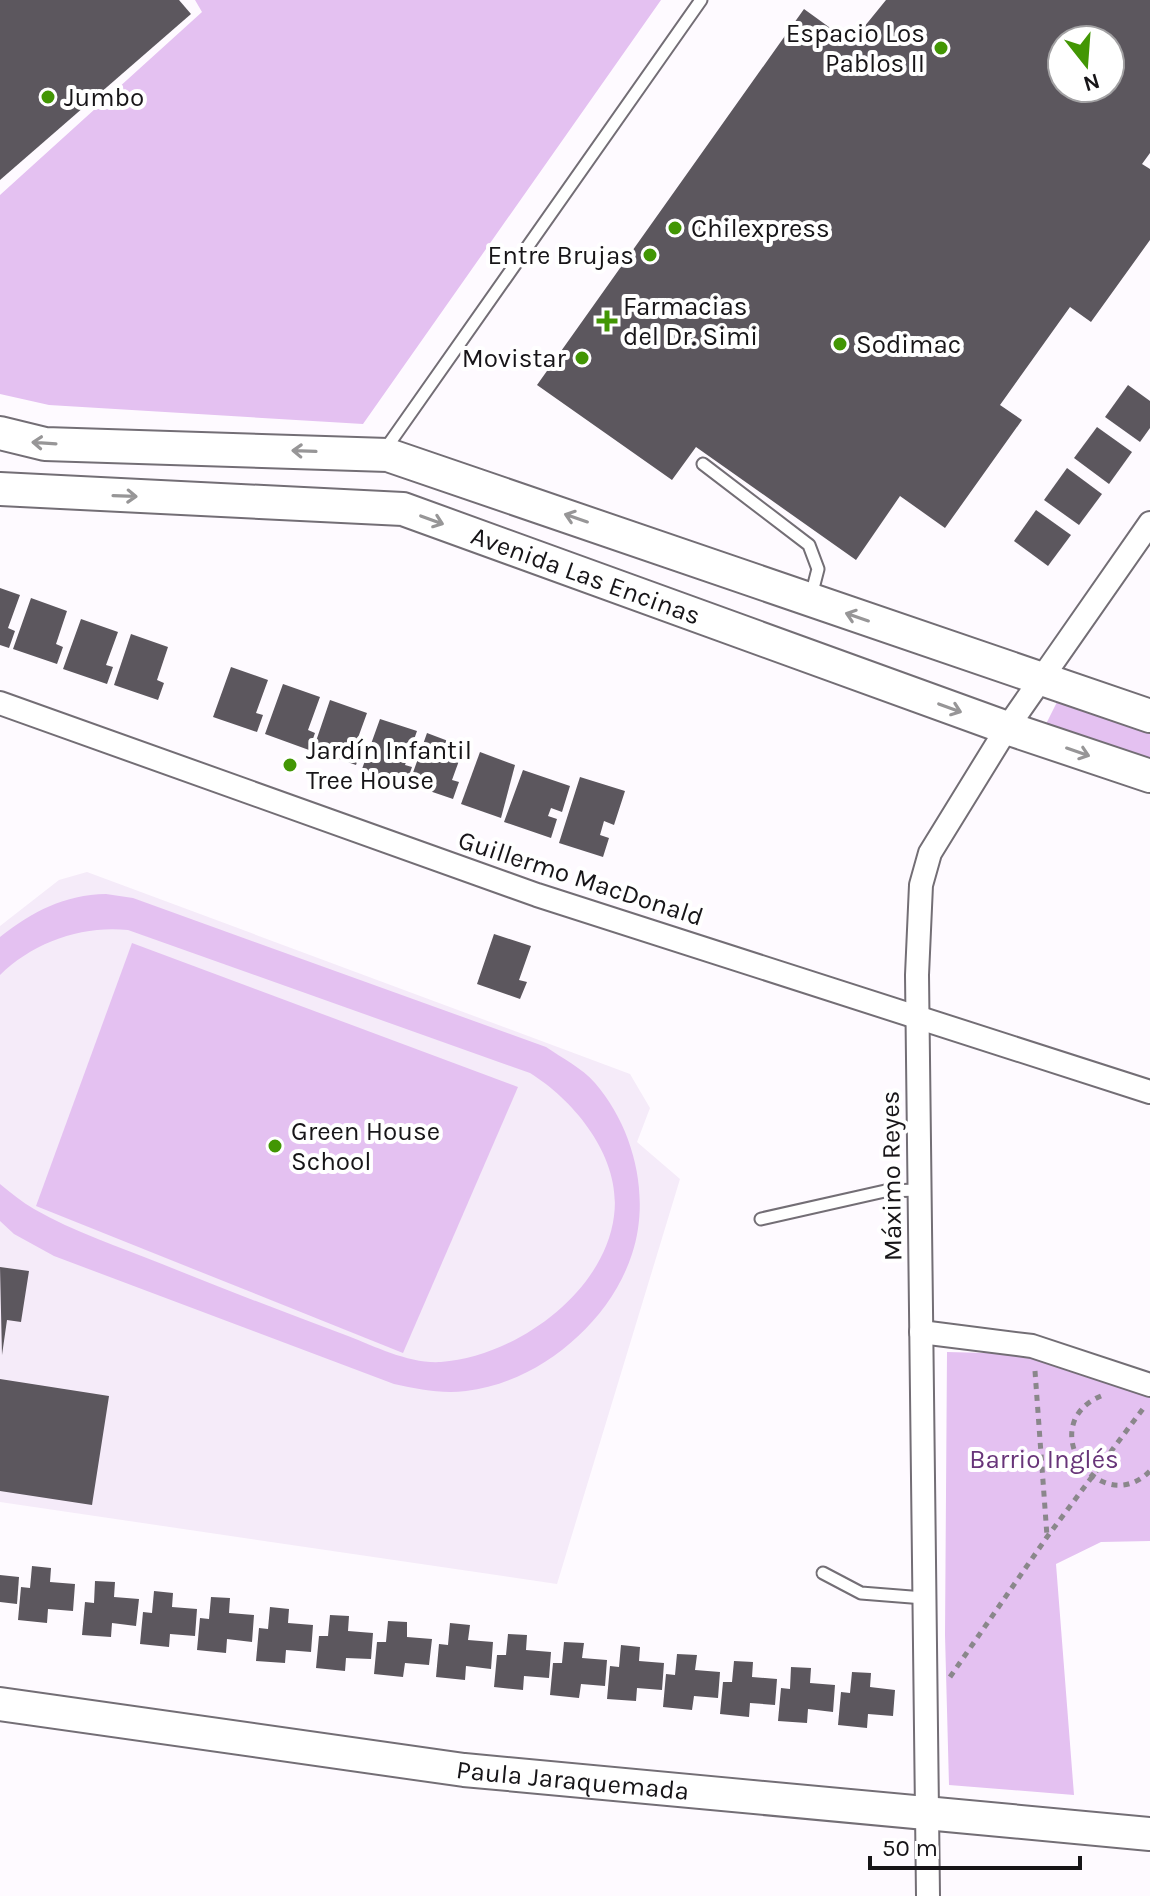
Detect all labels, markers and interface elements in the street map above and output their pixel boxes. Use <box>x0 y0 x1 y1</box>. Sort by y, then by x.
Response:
place label: Espacio Los Pablos II <box>786 18 925 79</box>
north arrow <box>1046 24 1126 104</box>
marker: Espacio Los Pablos II <box>932 39 950 57</box>
text: N <box>1080 67 1103 97</box>
place label: Jumbo <box>64 82 144 113</box>
marker: Jumbo <box>39 88 57 106</box>
place label: Chilexpress <box>691 213 830 244</box>
marker: Chilexpress <box>666 219 684 237</box>
place label: Entre Brujas <box>488 240 634 271</box>
marker: Entre Brujas <box>641 246 659 264</box>
place label: Farmacias del Dr. Simi <box>623 291 758 352</box>
marker: Farmacias del Dr. Simi <box>598 312 616 330</box>
place label: Sodimac <box>856 329 961 360</box>
marker: Sodimac <box>831 335 849 353</box>
place label: Movistar <box>462 343 567 374</box>
marker: Movistar <box>573 349 591 367</box>
one-way arrow <box>31 435 58 450</box>
one-way arrow <box>291 443 318 459</box>
one-way arrow <box>111 488 138 503</box>
one-way arrow <box>563 510 588 525</box>
one-way arrow <box>419 513 444 528</box>
street label: Avenida Las Encinas <box>467 520 705 632</box>
one-way arrow <box>846 609 870 623</box>
one-way arrow <box>938 702 962 716</box>
place label: Jardín Infantil Tree House <box>306 735 472 796</box>
one-way arrow <box>1066 746 1091 761</box>
marker: Jardín Infantil Tree House <box>281 756 299 774</box>
street label: Guillermo MacDonald <box>454 824 707 933</box>
street label: Máximo Reyes <box>875 1090 908 1261</box>
place label: Green House School <box>291 1116 440 1177</box>
marker: Green House School <box>266 1137 284 1155</box>
park label: Barrio Inglés <box>969 1444 1119 1475</box>
street label: Paula Jaraquemada <box>454 1754 691 1807</box>
scale bar <box>870 1820 1080 1870</box>
text: 50 m <box>882 1834 938 1862</box>

